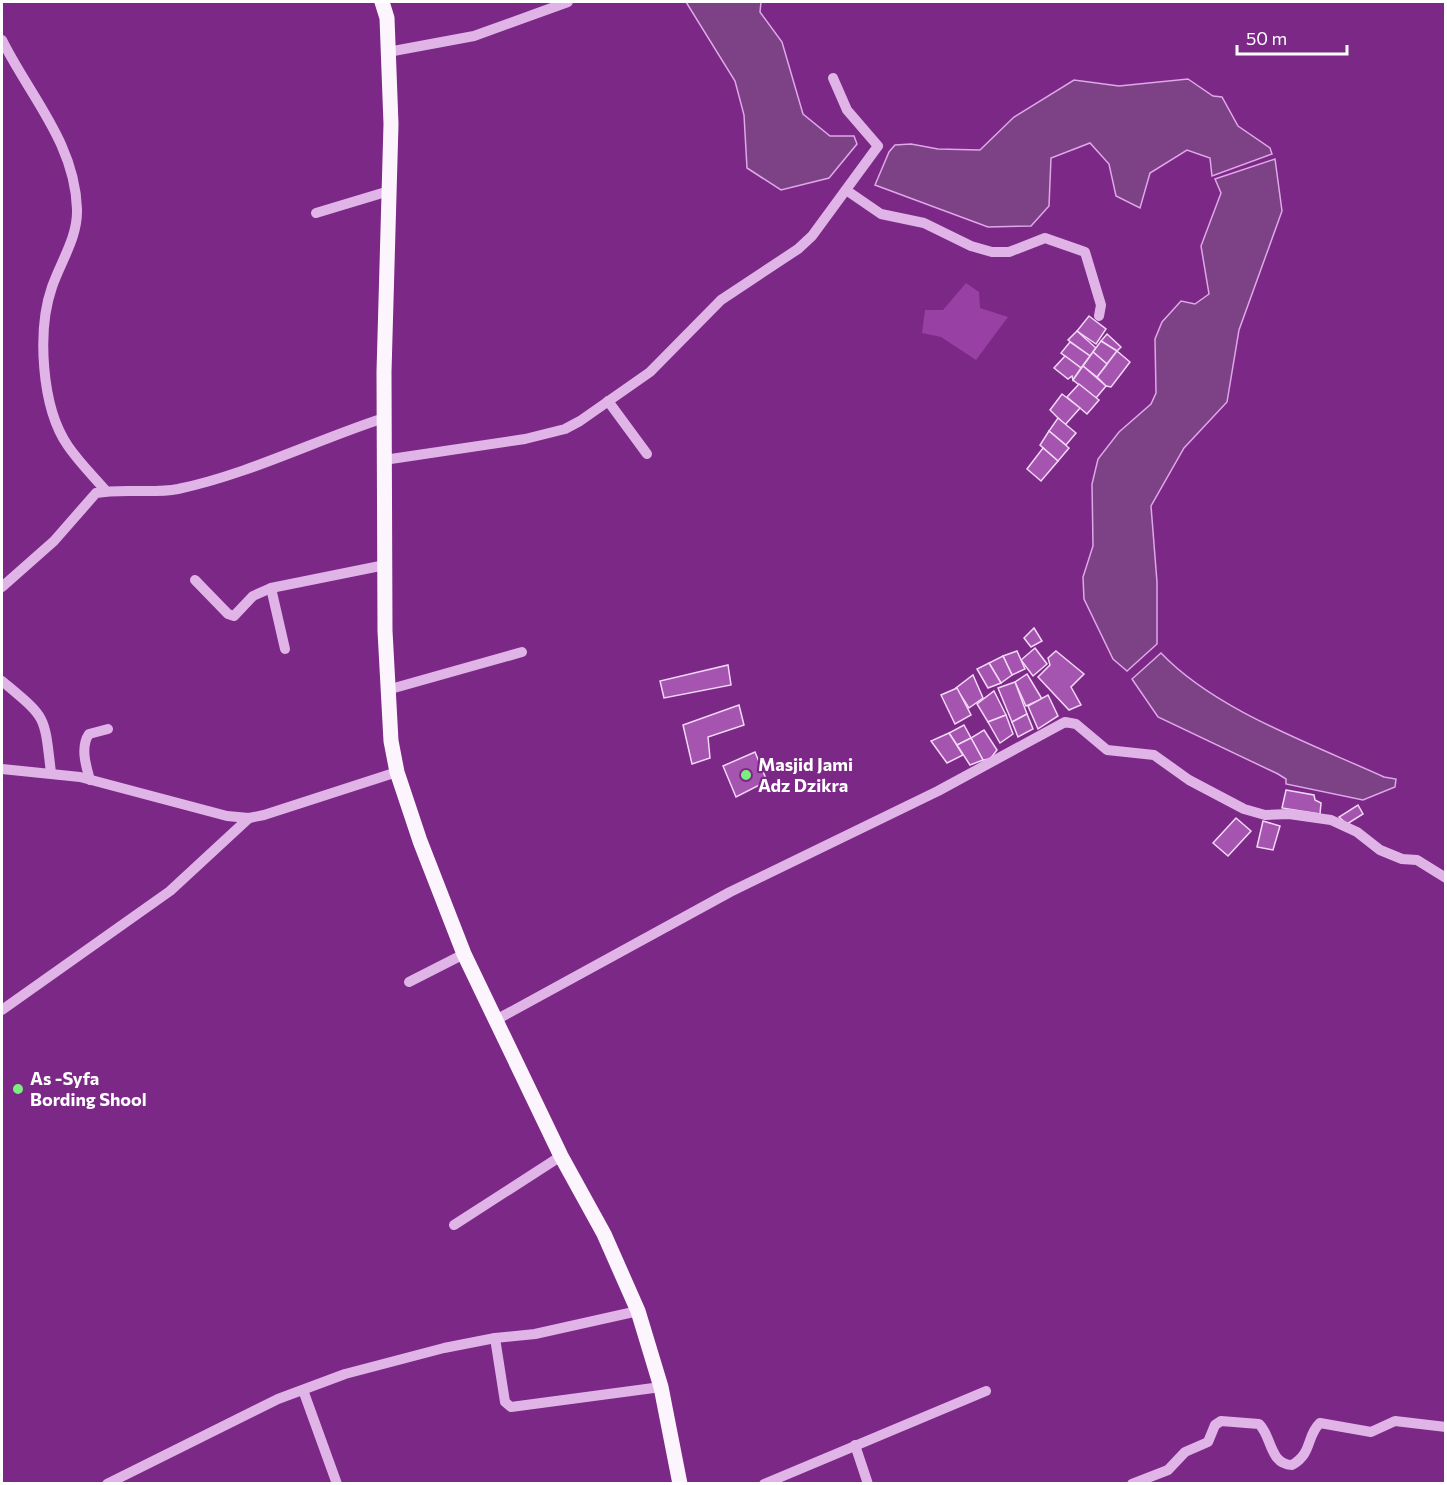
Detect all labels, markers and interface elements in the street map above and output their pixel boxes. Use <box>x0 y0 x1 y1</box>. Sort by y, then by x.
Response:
scale bar <box>1237 18 1346 56</box>
text: 50 m <box>1246 27 1287 49</box>
place label: Masjid Jami Adz Dzikra <box>758 753 853 796</box>
marker: Masjid Jami Adz Dzikra <box>739 768 753 782</box>
place label: As -Syfa Bording Shool <box>30 1067 147 1110</box>
marker: As -Syfa Bording Shool <box>11 1082 25 1096</box>

